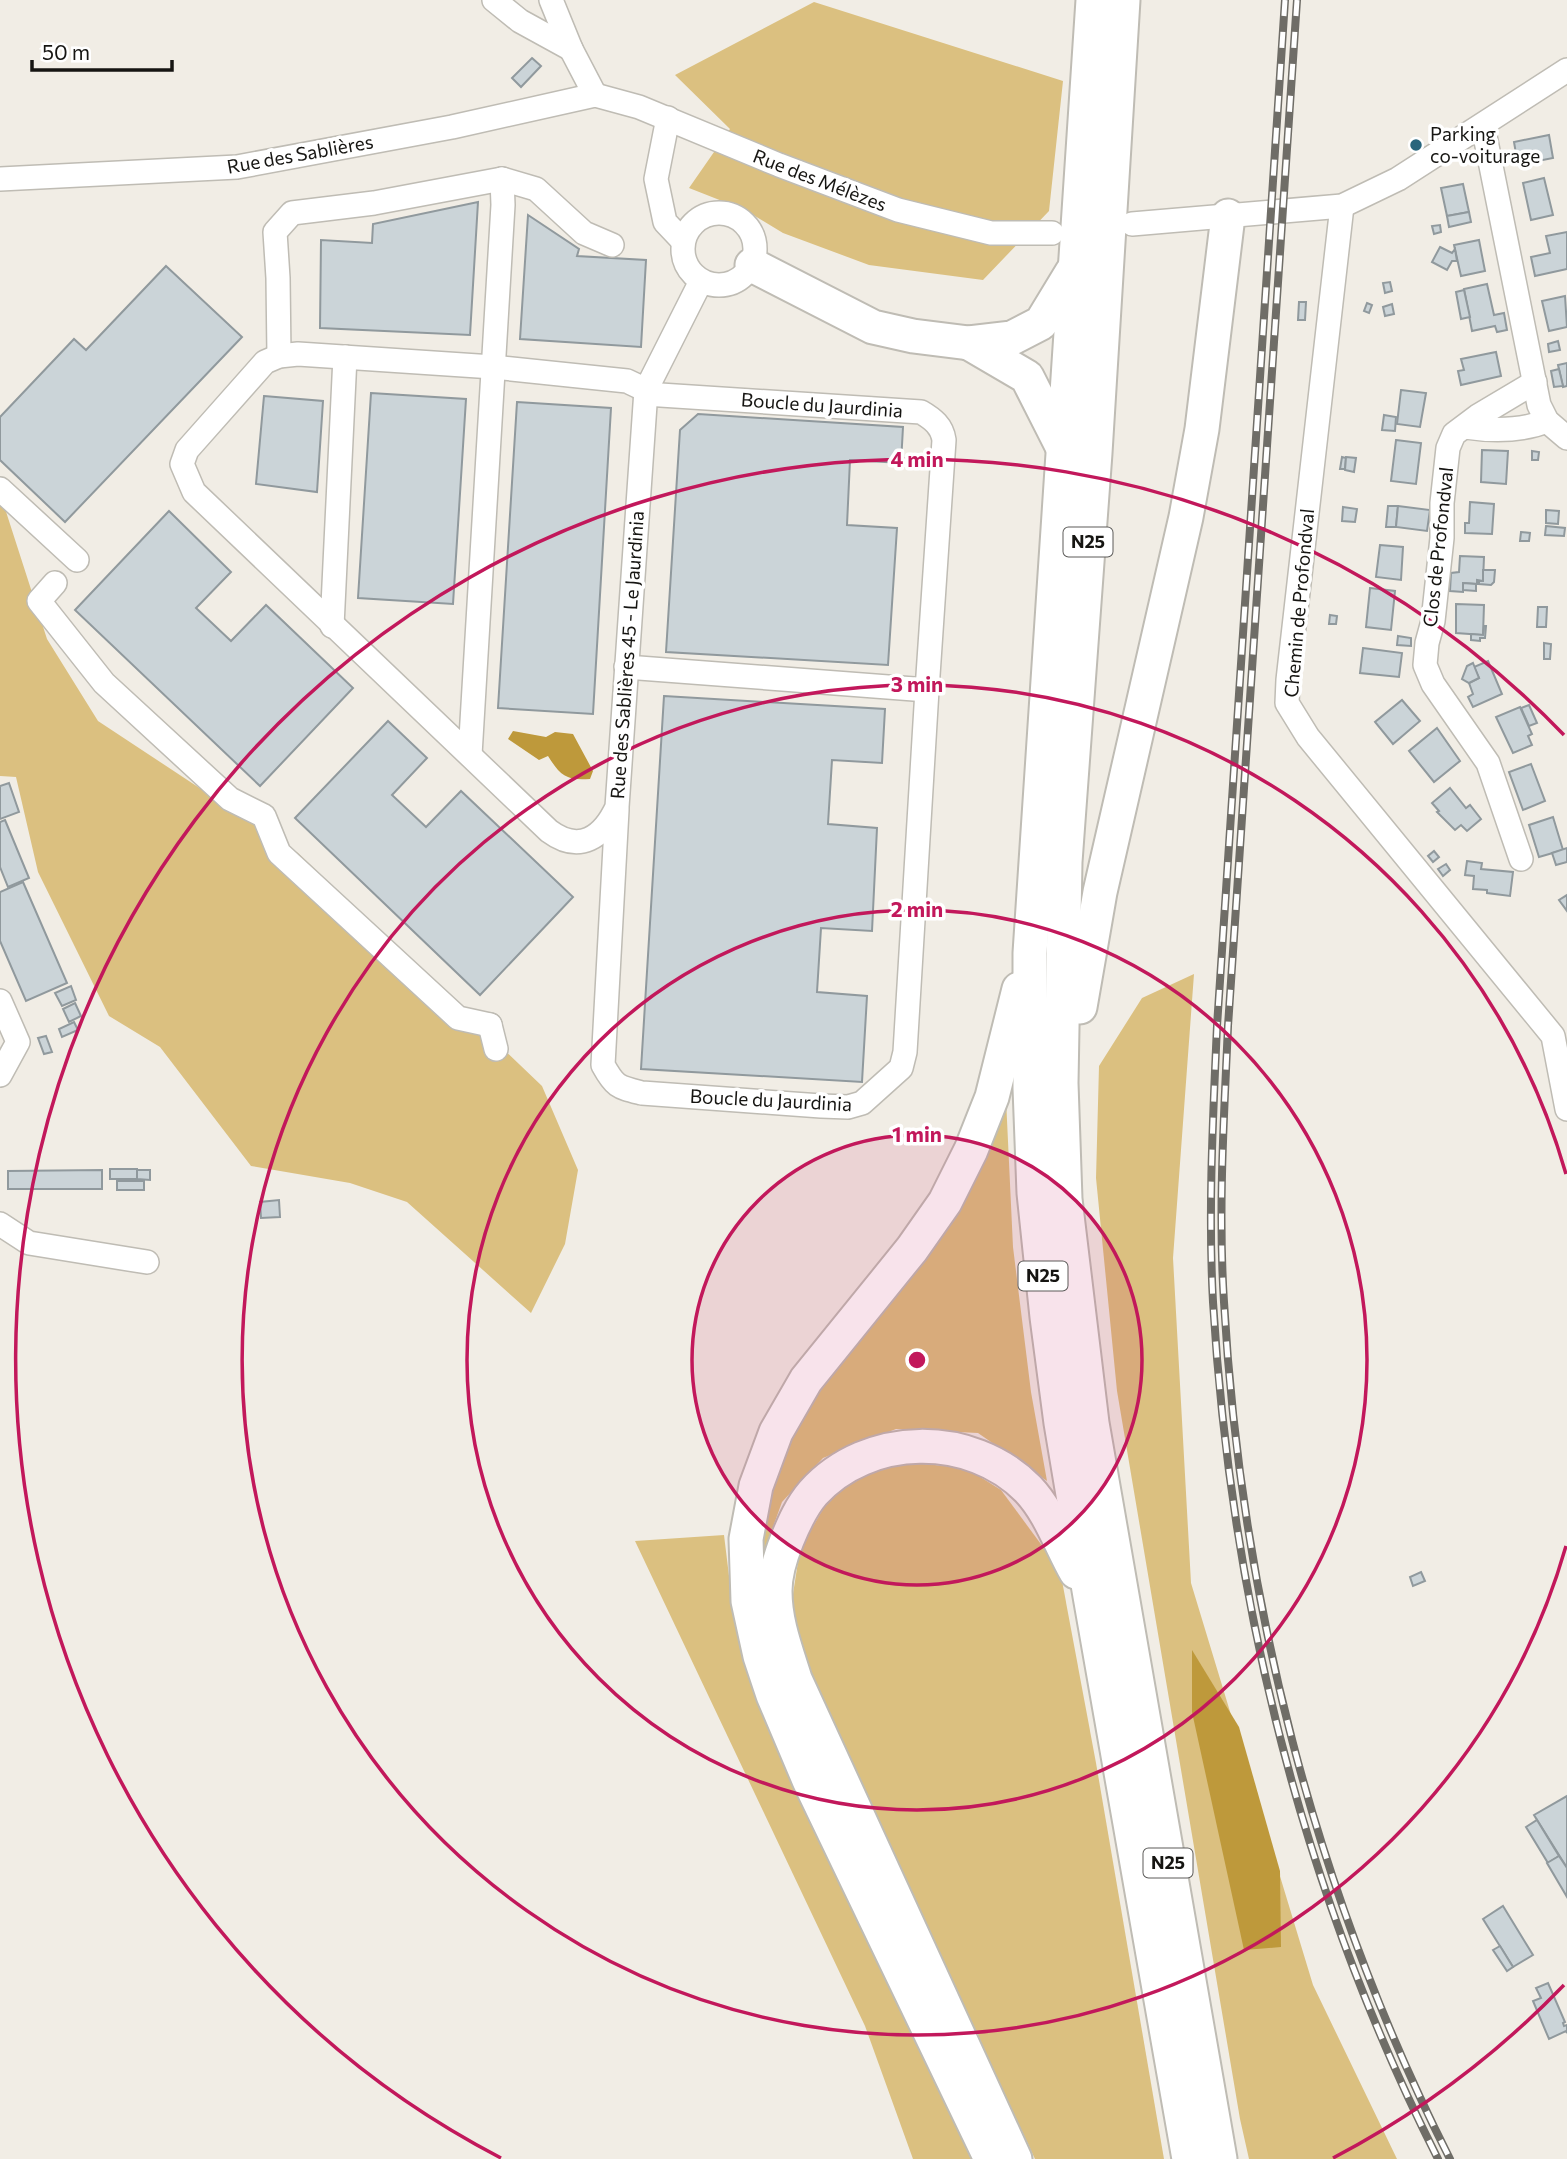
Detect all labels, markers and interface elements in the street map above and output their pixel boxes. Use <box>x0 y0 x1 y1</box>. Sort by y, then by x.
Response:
scale bar <box>32 28 172 72</box>
text: 50 m <box>42 39 90 64</box>
place label: Parking co-voiturage <box>1430 122 1540 167</box>
street label: Rue des Sablières <box>225 129 375 178</box>
marker: Parking co-voiturage <box>1408 137 1424 153</box>
street label: Rue des Mélèzes <box>750 143 890 216</box>
street label: Boucle du Jaurdinia <box>740 387 904 422</box>
text: 4 min <box>890 446 944 471</box>
street label: Clos de Profondval <box>1418 466 1457 628</box>
street label: Chemin de Profondval <box>1279 508 1318 698</box>
street label: Rue des Sablières 45 - Le Jaurdinia <box>605 510 648 800</box>
road number: N25 <box>1064 528 1112 556</box>
text: 3 min <box>891 671 943 696</box>
text: 2 min <box>891 896 943 921</box>
street label: Boucle du Jaurdinia <box>689 1084 853 1115</box>
text: 1 min <box>892 1121 942 1146</box>
road number: N25 <box>1018 1261 1068 1290</box>
centre of rings <box>905 1348 929 1372</box>
road number: N25 <box>1144 1849 1192 1878</box>

